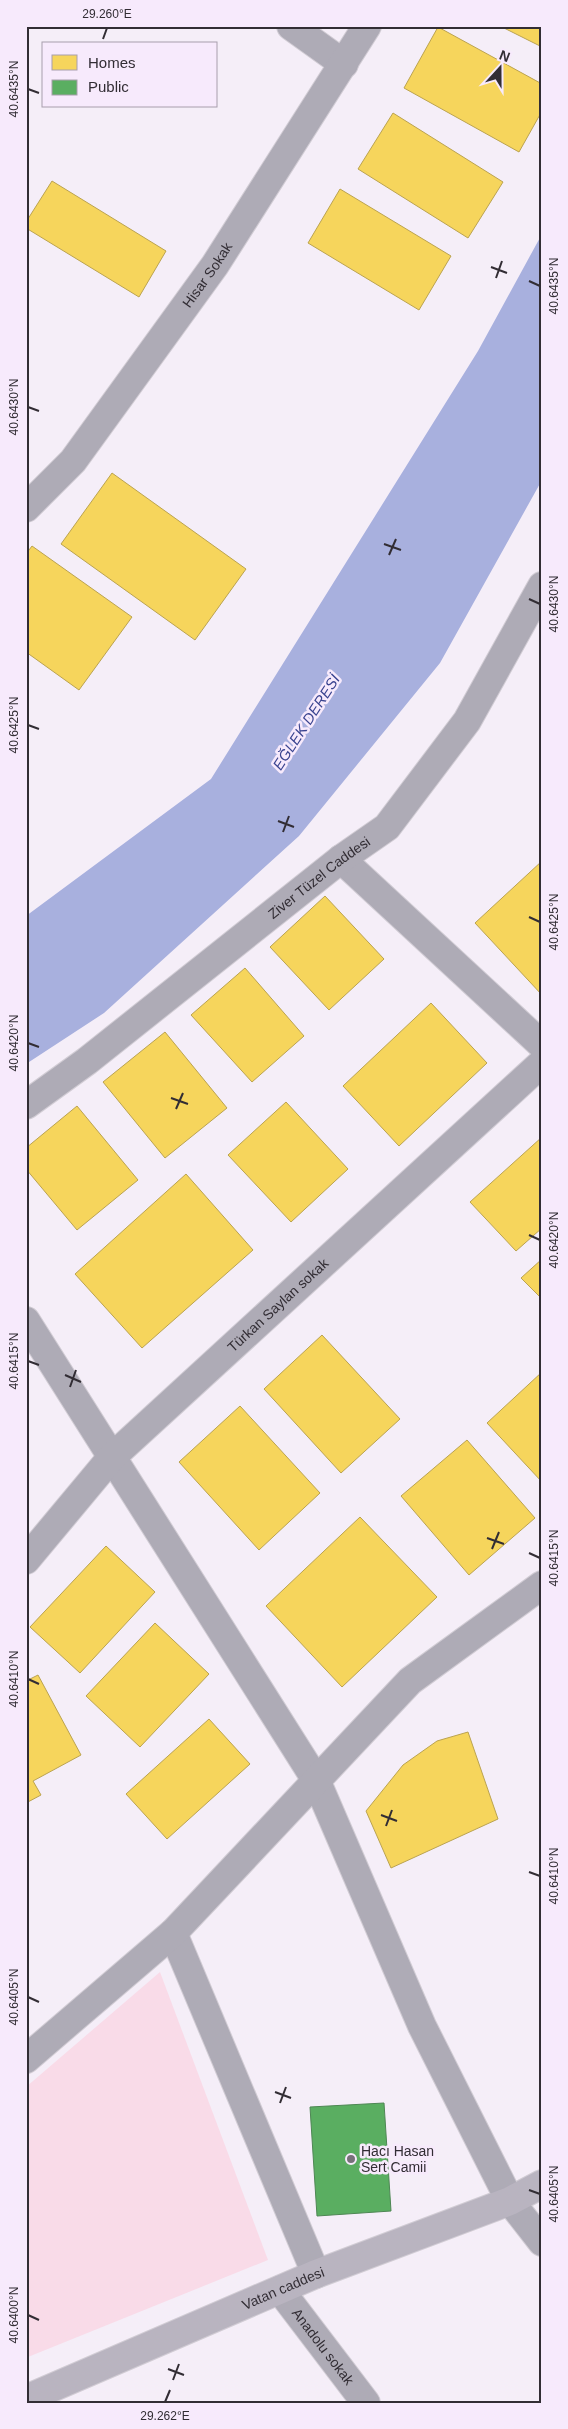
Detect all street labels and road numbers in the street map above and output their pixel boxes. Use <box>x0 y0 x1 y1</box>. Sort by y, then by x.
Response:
street label: Hisar Sokak <box>179 239 236 310</box>
street label: Ziver Tüzel Caddesi <box>265 833 373 922</box>
street label: Türkan Saylan sokak <box>224 1254 332 1355</box>
street label: Vatan caddesi <box>240 2264 326 2313</box>
street label: Anadolu sokak <box>289 2305 358 2389</box>

